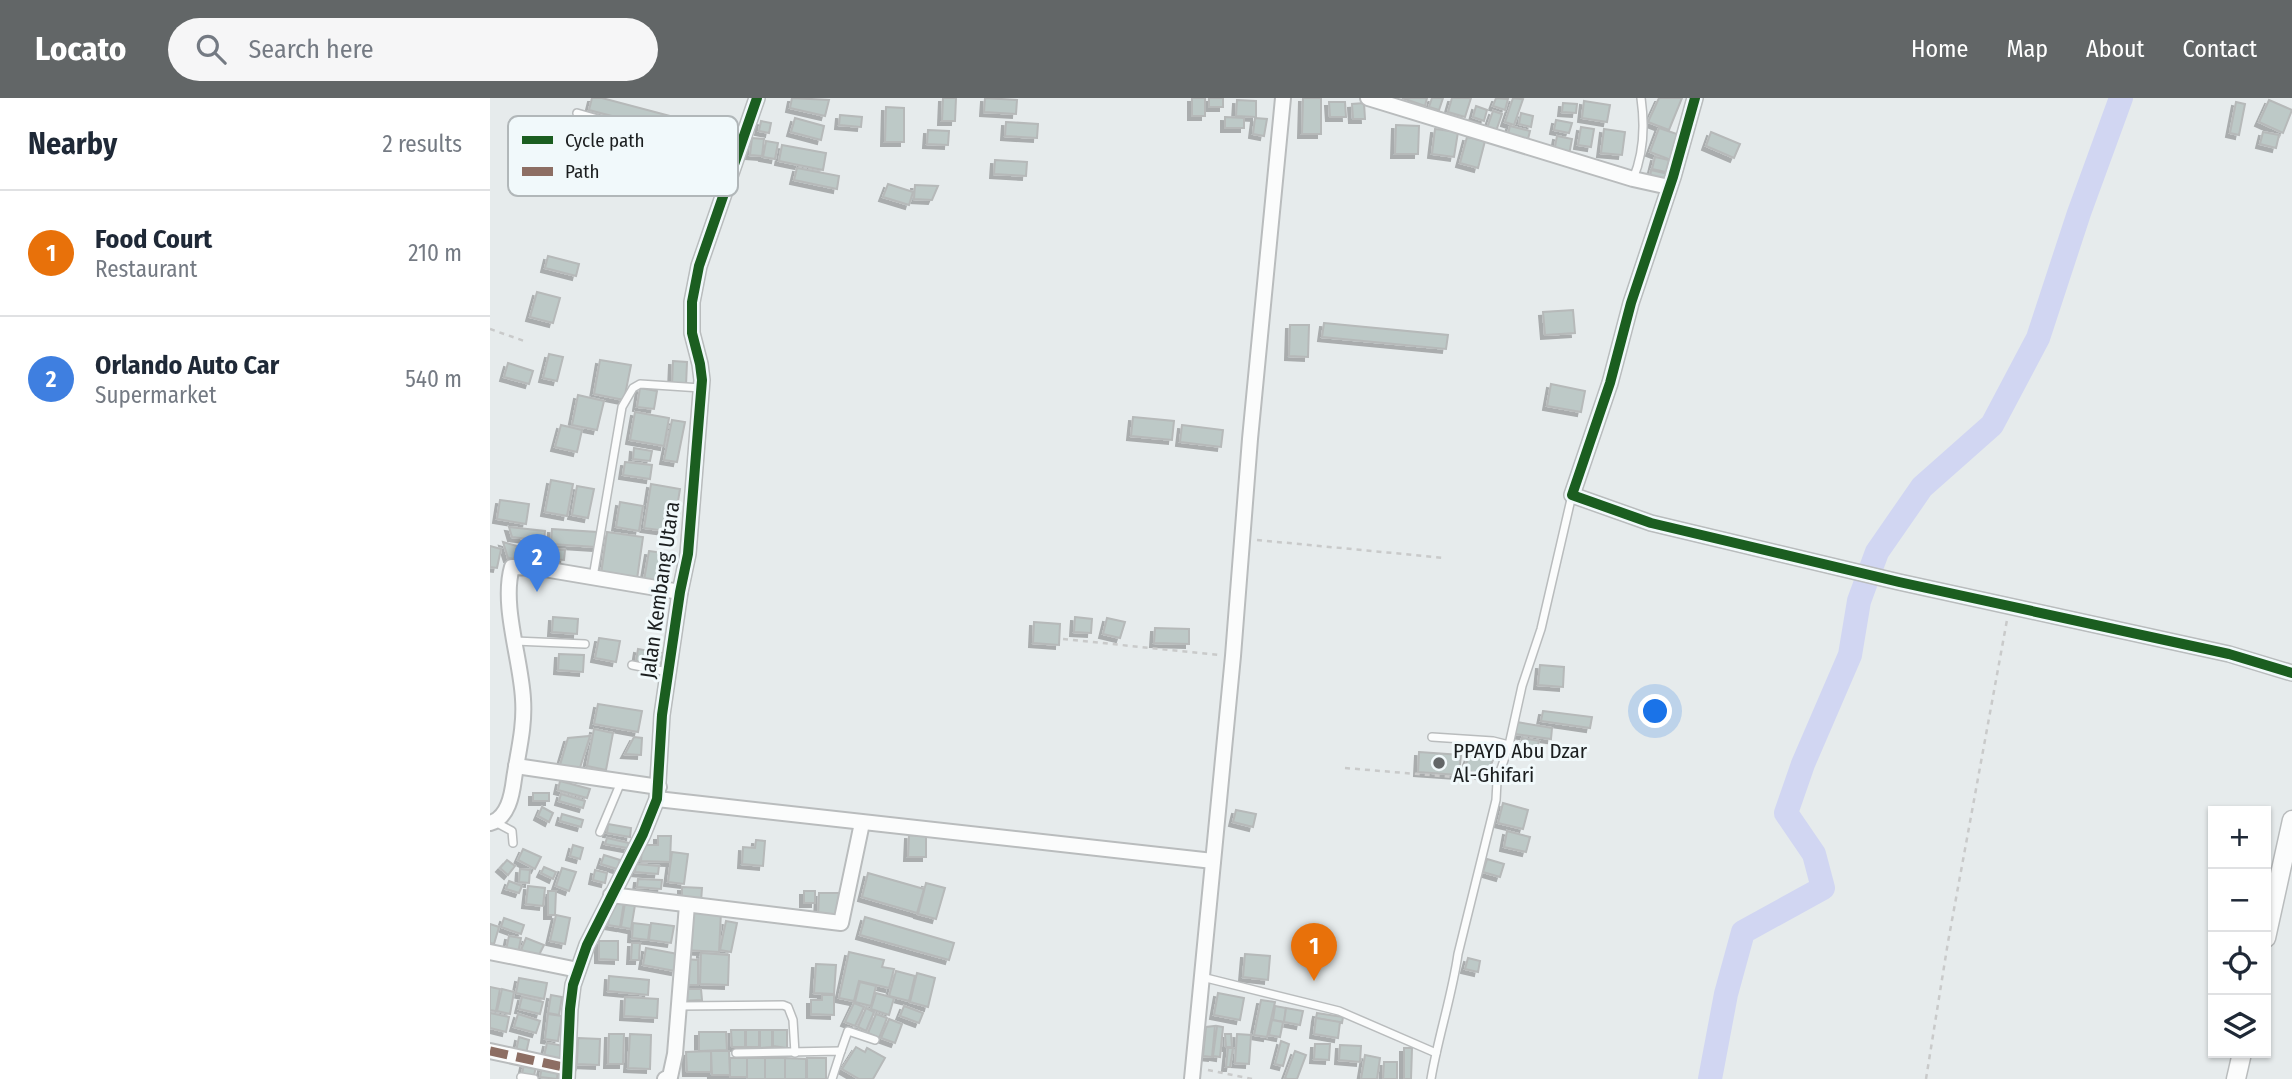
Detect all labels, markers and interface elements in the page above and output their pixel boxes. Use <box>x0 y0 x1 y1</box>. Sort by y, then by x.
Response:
search box <box>168 18 658 81</box>
text: Locato <box>35 29 126 69</box>
icon: search <box>192 30 230 68</box>
text: Search here <box>248 34 374 65</box>
text: Home <box>1911 35 1968 63</box>
text: Map <box>2006 35 2048 63</box>
text: About <box>2086 35 2144 63</box>
text: Contact <box>2182 35 2257 63</box>
legend <box>508 116 738 196</box>
text: Nearby <box>28 126 117 162</box>
text: Cycle path <box>565 129 644 152</box>
text: 2 results <box>382 130 462 158</box>
text: Path <box>565 160 600 183</box>
text: Food Court <box>95 224 212 255</box>
text: 1 <box>46 239 56 267</box>
text: 210 m <box>408 239 462 267</box>
text: Restaurant <box>95 255 197 283</box>
text: Orlando Auto Car <box>95 350 279 381</box>
text: 2 <box>46 365 56 393</box>
text: 540 m <box>405 365 462 393</box>
text: Supermarket <box>95 381 216 409</box>
street label: Jalan Kembang Utara <box>635 500 685 680</box>
pin: 2 <box>514 534 560 592</box>
your location <box>1638 694 1672 728</box>
place label: PPAYD Abu Dzar Al-Ghifari <box>1453 738 1588 788</box>
marker: PPAYD Abu Dzar Al-Ghifari <box>1431 755 1447 771</box>
map controls <box>2208 806 2271 1058</box>
button: + <box>2208 806 2271 869</box>
button: − <box>2208 869 2271 932</box>
pin: 1 <box>1291 923 1337 981</box>
button: locate <box>2208 932 2271 995</box>
button: layers <box>2208 995 2271 1058</box>

